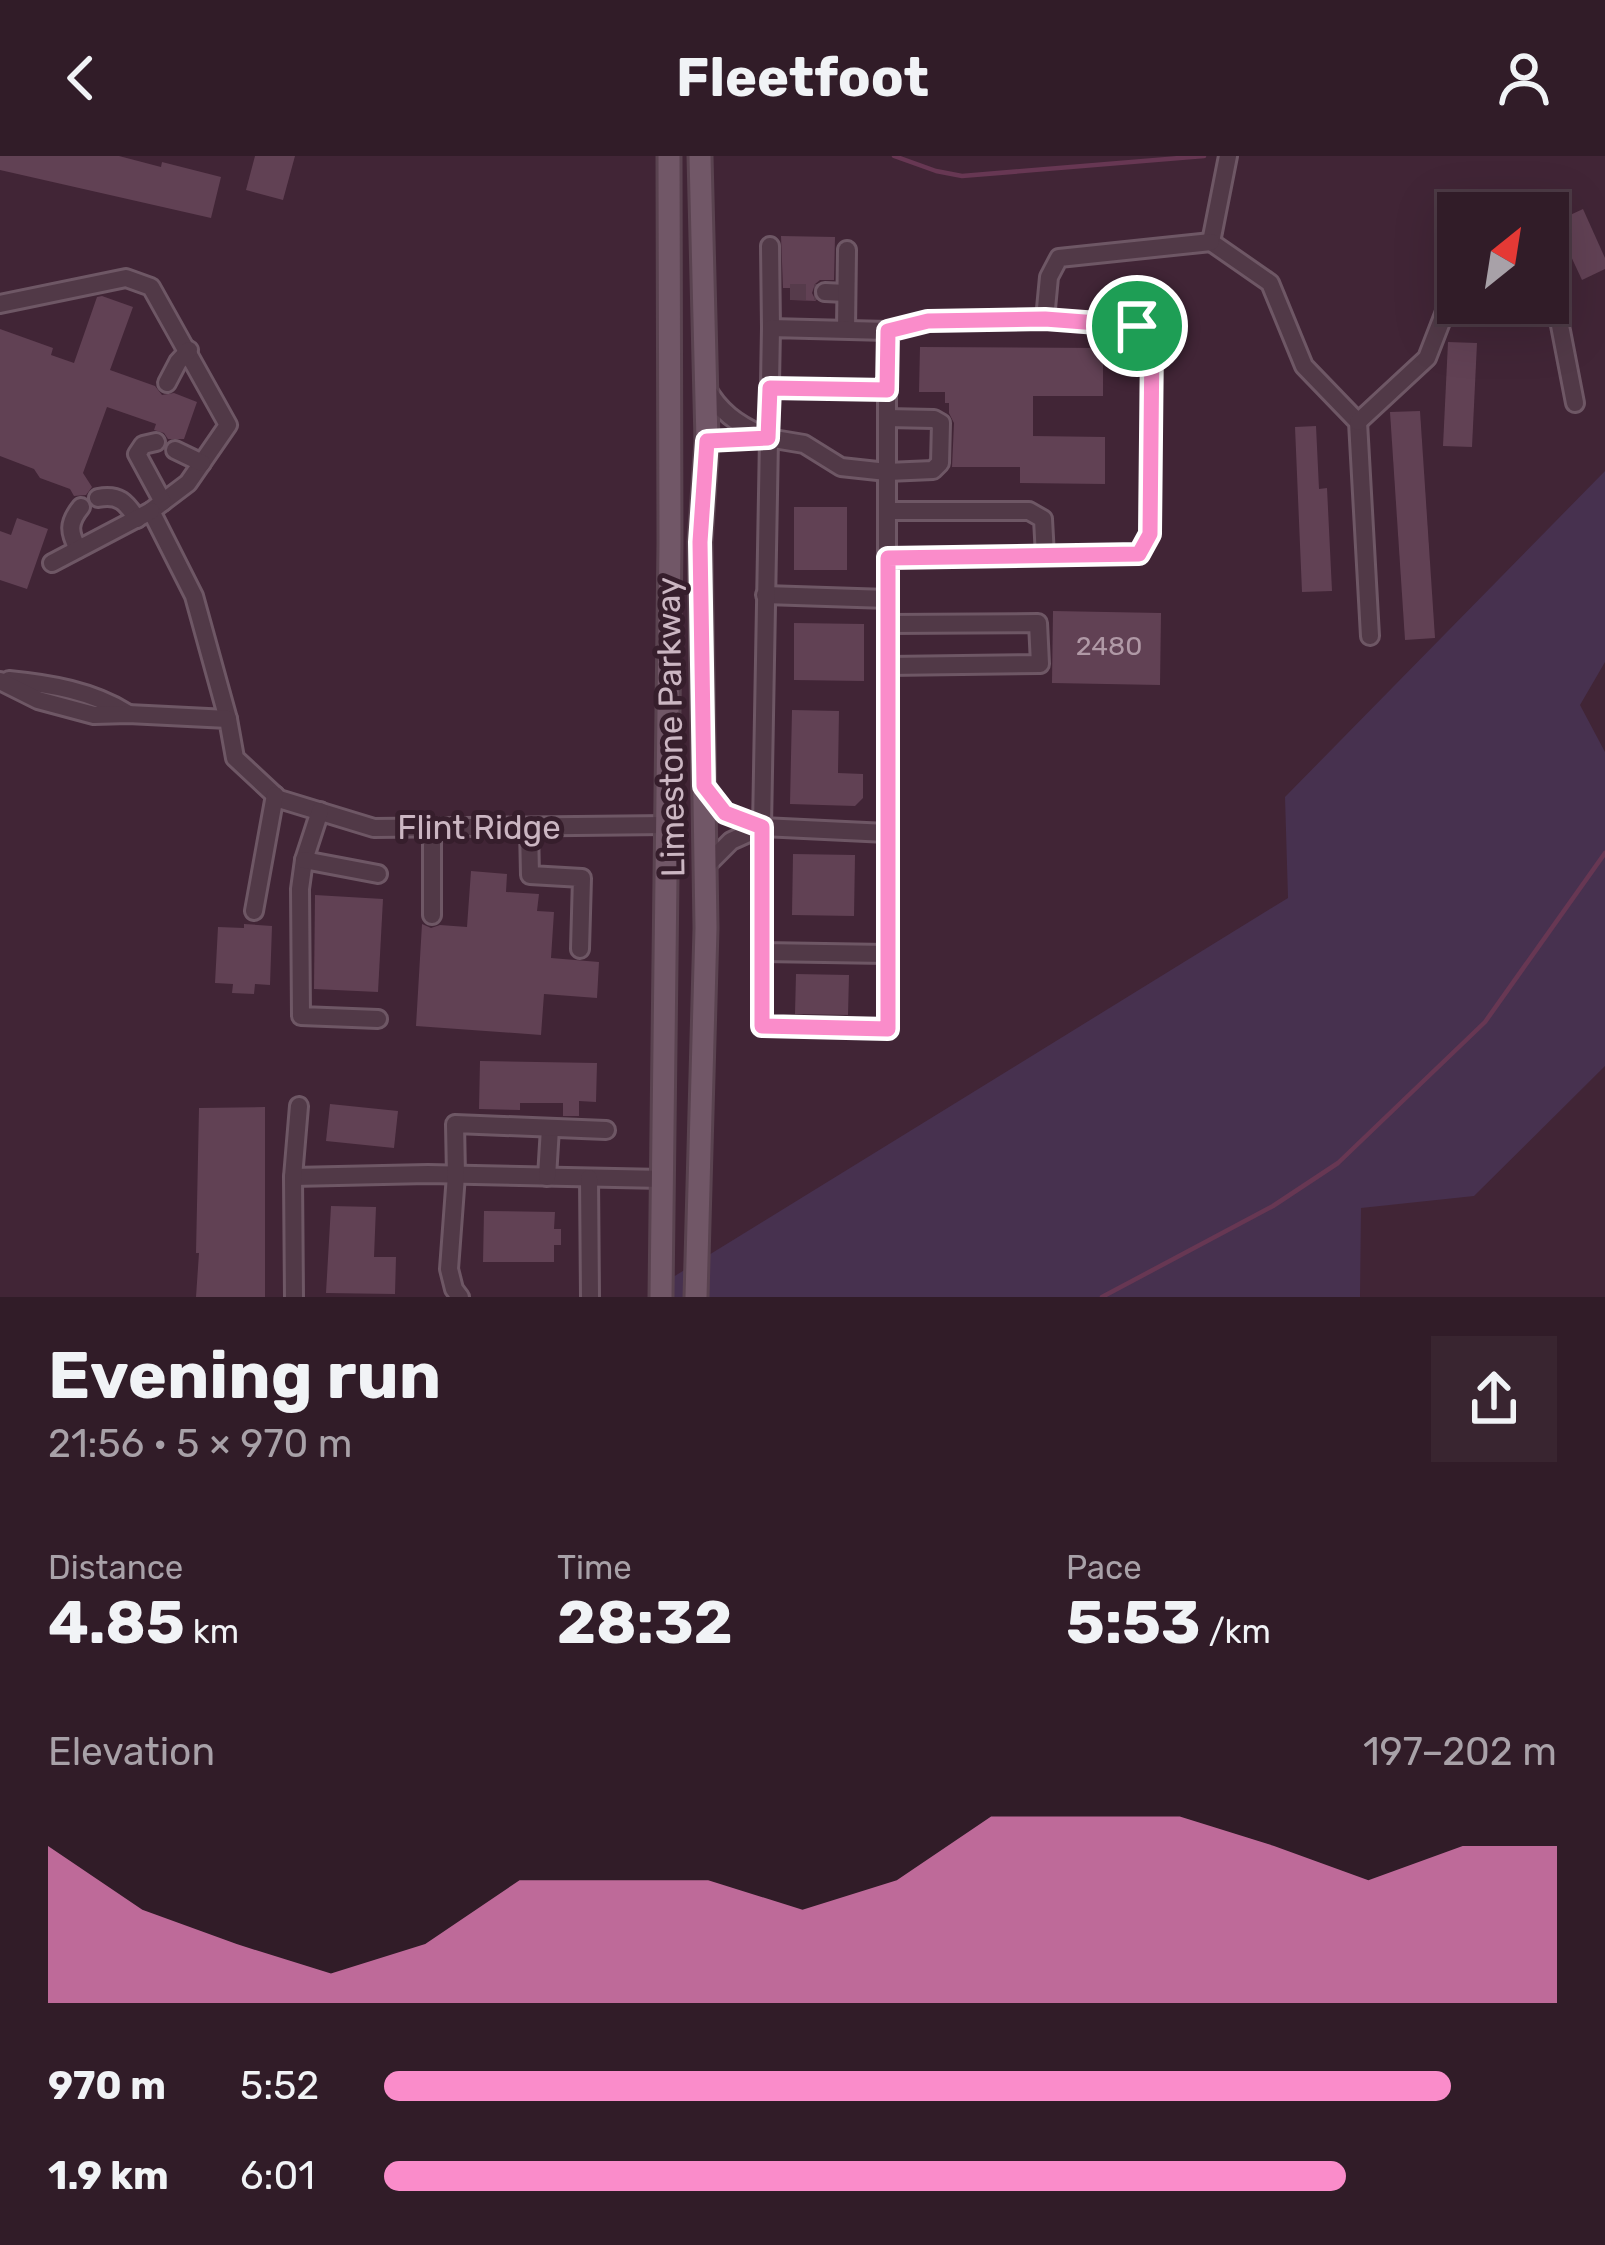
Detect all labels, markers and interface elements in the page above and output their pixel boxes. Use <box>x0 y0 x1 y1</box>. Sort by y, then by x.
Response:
icon: back <box>48 45 114 111</box>
icon: person <box>1491 45 1557 111</box>
text: Fleetfoot <box>676 46 929 110</box>
north arrow <box>1437 192 1569 324</box>
map controls <box>1437 192 1569 324</box>
pin <box>1086 275 1188 377</box>
icon: arrive <box>1104 293 1170 359</box>
street label: Limestone Parkway <box>648 577 693 877</box>
house number: 2480 <box>1076 630 1142 662</box>
street label: Flint Ridge <box>397 808 561 847</box>
text: Evening run <box>48 1336 441 1415</box>
button: share <box>1431 1336 1557 1462</box>
text: 21:56 · 5 × 970 m <box>48 1421 352 1467</box>
text: Distance <box>48 1548 183 1587</box>
text: Time <box>557 1548 632 1587</box>
text: Pace <box>1066 1548 1142 1587</box>
text: 4.85 <box>48 1587 185 1658</box>
text: 28:32 <box>557 1587 733 1658</box>
text: 5:53 <box>1066 1587 1201 1658</box>
text: km <box>185 1612 239 1651</box>
text: /km <box>1201 1612 1271 1651</box>
text: Elevation <box>48 1729 215 1775</box>
text: 197–202 m <box>1363 1729 1557 1775</box>
text: 970 m <box>48 2063 166 2109</box>
text: 5:52 <box>240 2063 319 2109</box>
text: 1.9 km <box>48 2153 169 2199</box>
text: 6:01 <box>240 2153 315 2199</box>

